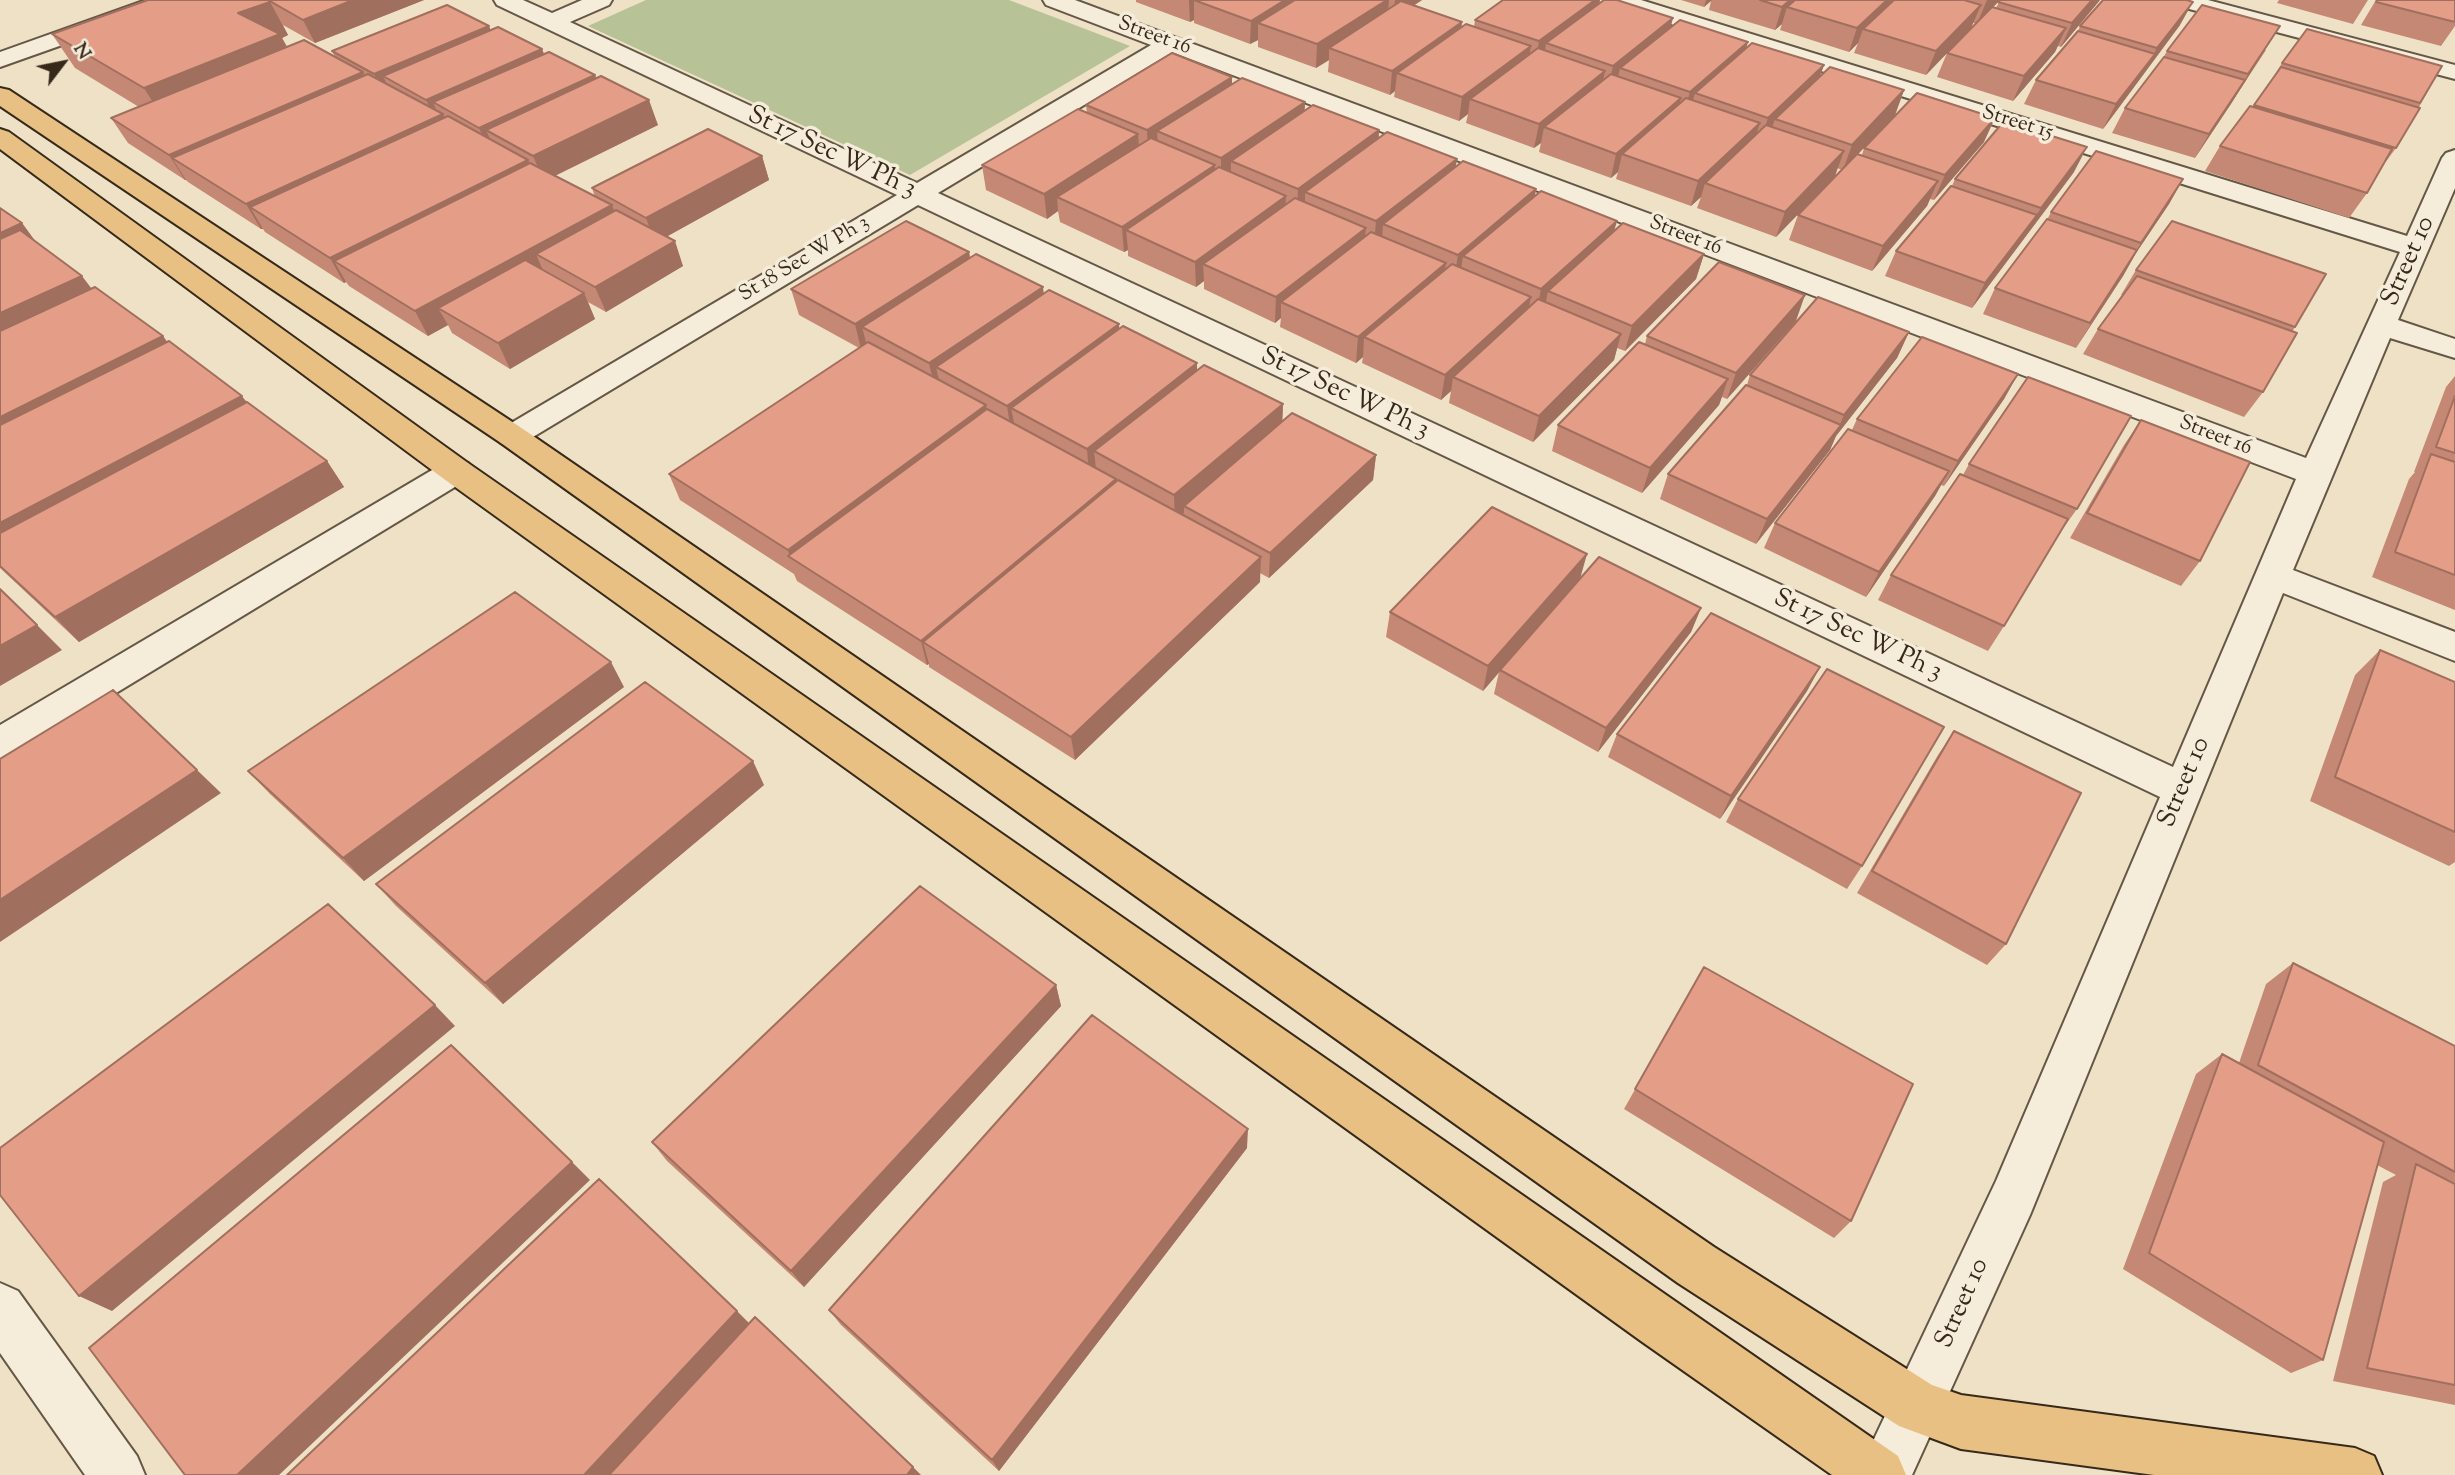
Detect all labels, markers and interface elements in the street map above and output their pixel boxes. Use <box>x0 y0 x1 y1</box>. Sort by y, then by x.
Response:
street label: Street 16 <box>1114 12 1194 62</box>
north arrow <box>28 28 98 98</box>
text: N <box>66 38 97 65</box>
street label: St 17 Sec W Ph 3 <box>742 101 920 207</box>
street label: Street 15 <box>1978 101 2056 147</box>
street label: St 18 Sec W Ph 3 <box>735 211 875 309</box>
street label: Street 16 <box>1645 212 1725 262</box>
street label: Street 10 <box>2376 212 2444 312</box>
street label: St 17 Sec W Ph 3 <box>1255 342 1433 448</box>
street label: Street 16 <box>2175 412 2255 462</box>
street label: St 17 Sec W Ph 3 <box>1768 584 1946 690</box>
street label: Street 10 <box>2153 733 2219 833</box>
street label: Street 10 <box>1930 1254 1998 1354</box>

